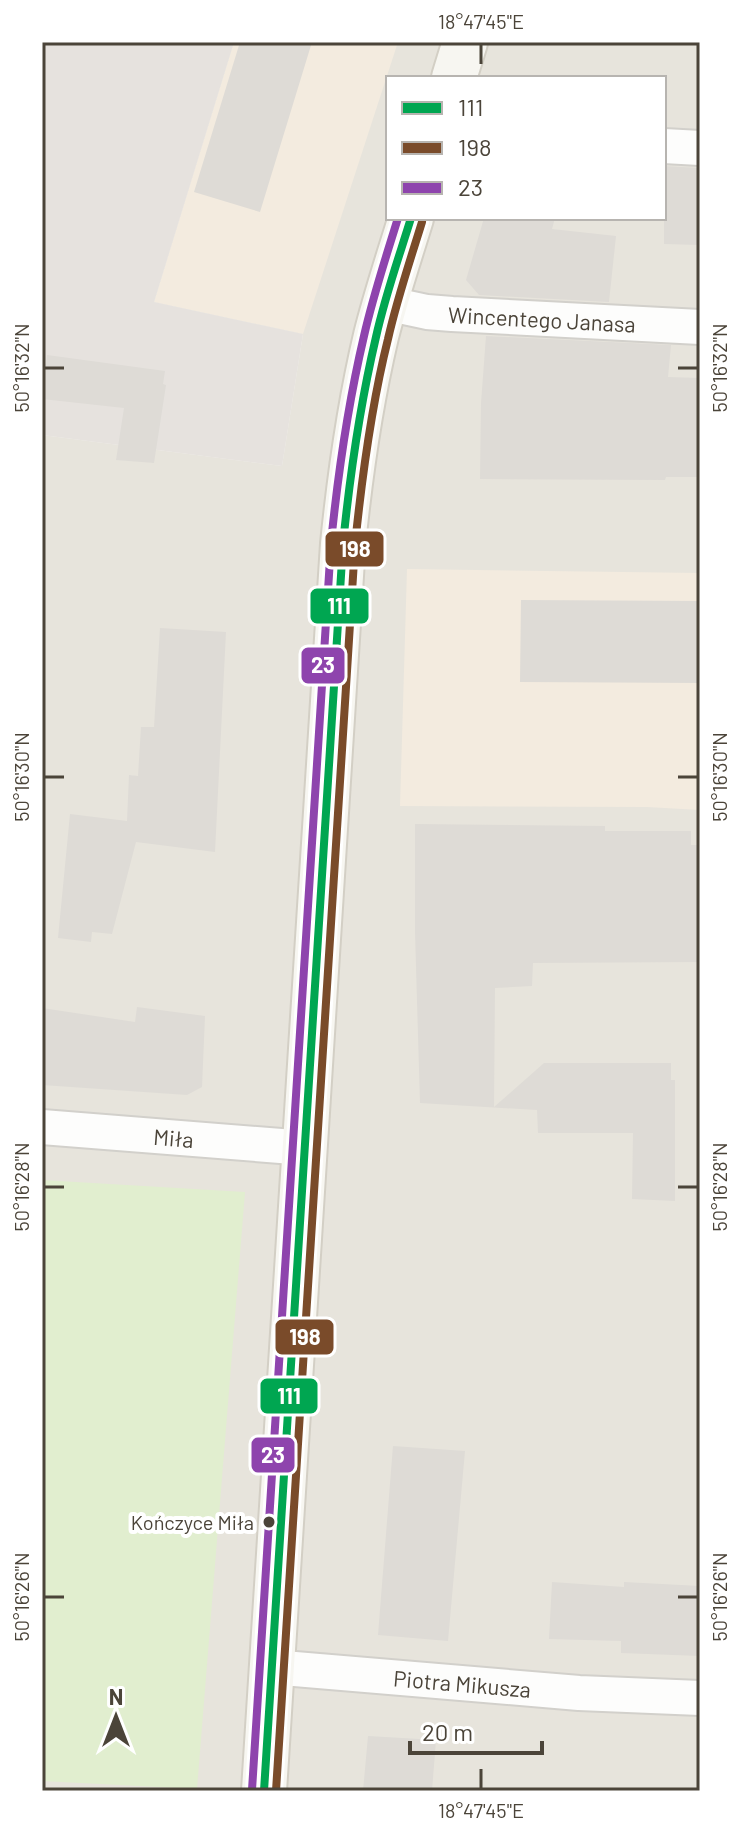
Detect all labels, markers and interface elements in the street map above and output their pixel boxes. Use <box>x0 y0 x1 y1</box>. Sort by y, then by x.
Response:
text: 18°47'45"E <box>438 9 524 33</box>
legend <box>386 76 666 220</box>
text: 111 <box>458 92 483 121</box>
text: 198 <box>458 132 491 161</box>
text: 23 <box>458 172 483 201</box>
street label: Wincentego Janasa <box>447 301 636 337</box>
text: 50°16'32"N <box>9 324 33 412</box>
text: 50°16'32"N <box>707 324 731 412</box>
line badge: 198 <box>324 530 385 568</box>
text: 198 <box>339 535 371 561</box>
line badge: 111 <box>309 587 370 625</box>
text: 111 <box>327 592 351 618</box>
line badge: 23 <box>300 646 346 685</box>
text: 23 <box>311 651 335 677</box>
text: 50°16'30"N <box>9 732 33 822</box>
text: 50°16'30"N <box>707 732 731 822</box>
street label: Miła <box>153 1123 195 1152</box>
text: 50°16'28"N <box>9 1142 33 1232</box>
text: 50°16'28"N <box>707 1142 731 1232</box>
line badge: 198 <box>274 1318 335 1356</box>
text: 198 <box>289 1323 321 1349</box>
line badge: 111 <box>259 1377 319 1415</box>
text: 111 <box>277 1382 301 1408</box>
line badge: 23 <box>250 1436 296 1474</box>
text: 23 <box>261 1441 285 1467</box>
place label: Kończyce Miła <box>131 1510 254 1534</box>
marker: Kończyce Miła <box>261 1514 277 1530</box>
text: 50°16'26"N <box>9 1553 33 1641</box>
text: 50°16'26"N <box>707 1553 731 1641</box>
street label: Piotra Mikusza <box>392 1664 532 1702</box>
north arrow <box>76 1677 156 1757</box>
text: N <box>109 1683 123 1709</box>
scale bar <box>410 1705 542 1755</box>
text: 20 m <box>422 1717 473 1746</box>
text: 18°47'45"E <box>438 1798 524 1822</box>

